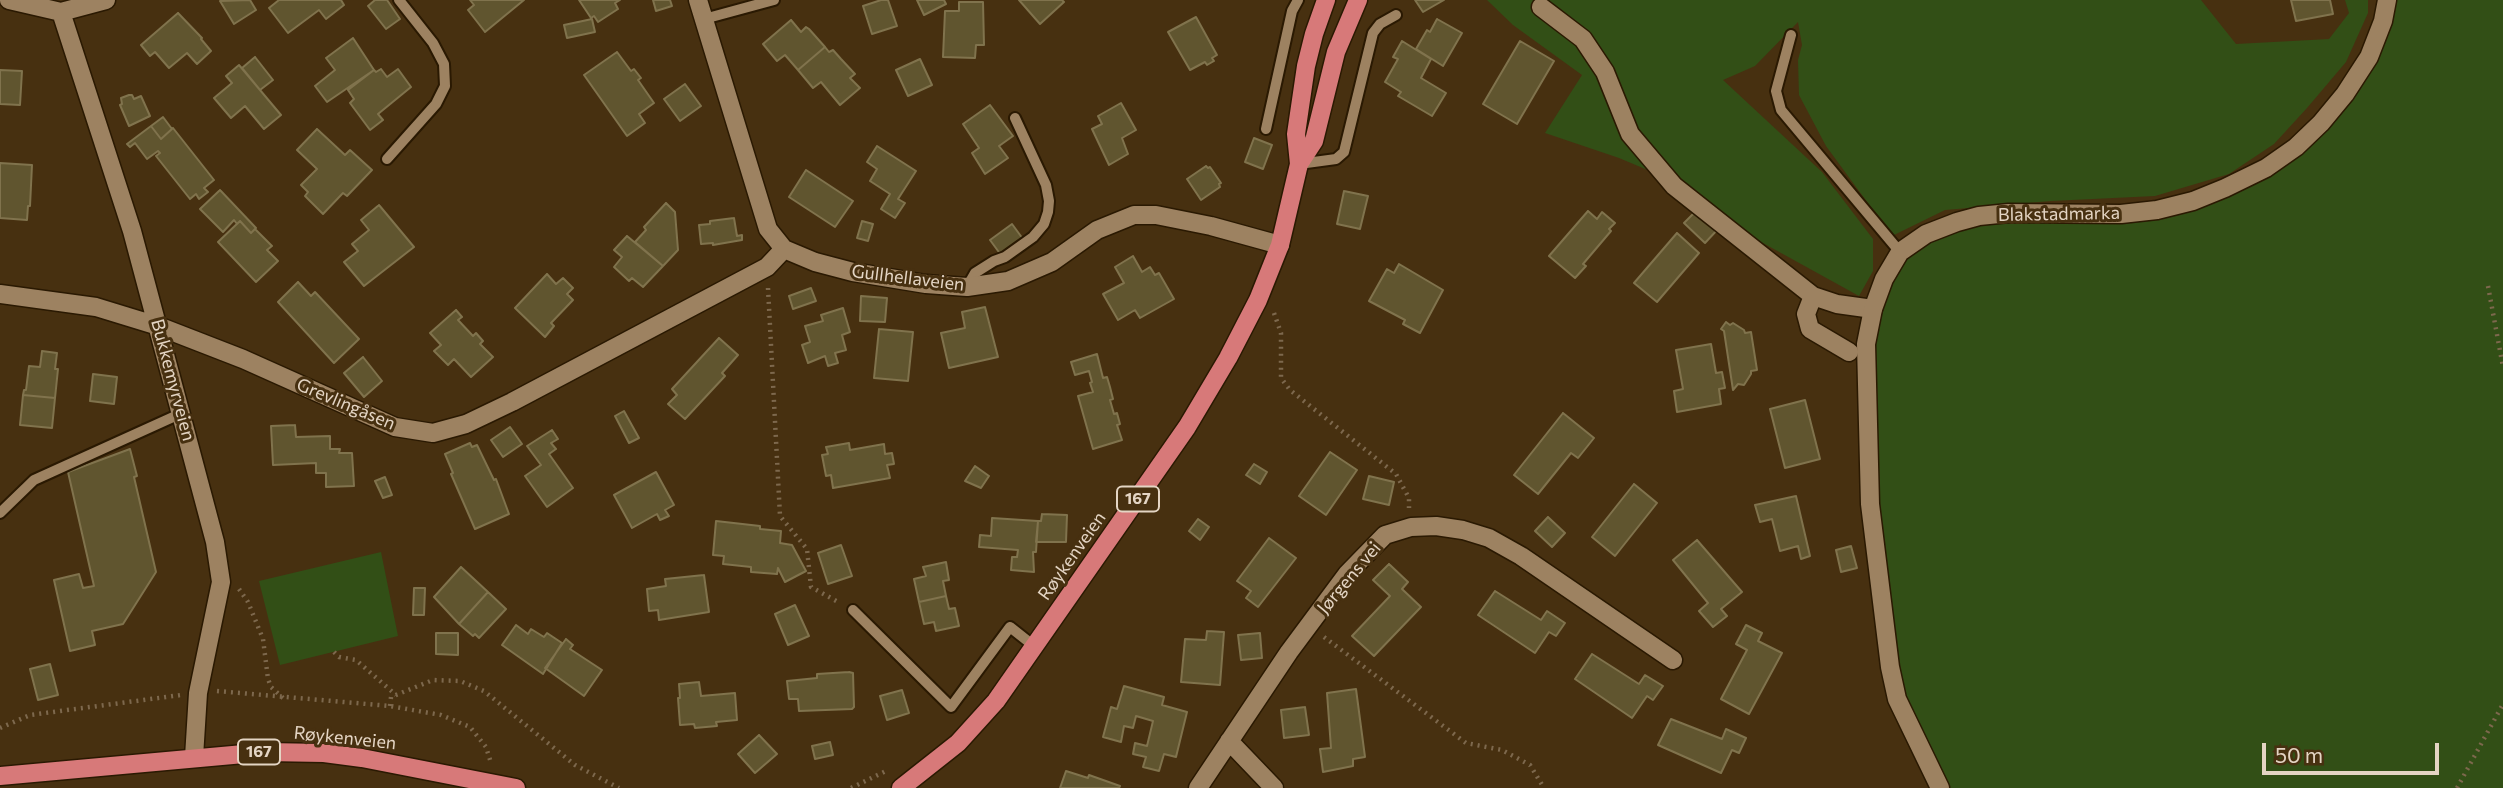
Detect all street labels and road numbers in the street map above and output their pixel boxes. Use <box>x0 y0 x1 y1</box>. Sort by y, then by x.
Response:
street label: Blakstadmarka <box>1998 202 2120 226</box>
street label: Gullhellaveien <box>850 260 966 296</box>
street label: Bukkemyrveien <box>146 317 200 443</box>
street label: Grevlingåsen <box>293 374 399 434</box>
road number: 167 <box>1117 486 1159 512</box>
street label: Røykenveien <box>1034 508 1110 604</box>
street label: Jørgens vei <box>1313 538 1385 618</box>
street label: Røykenveien <box>293 722 397 754</box>
road number: 167 <box>238 740 280 764</box>

